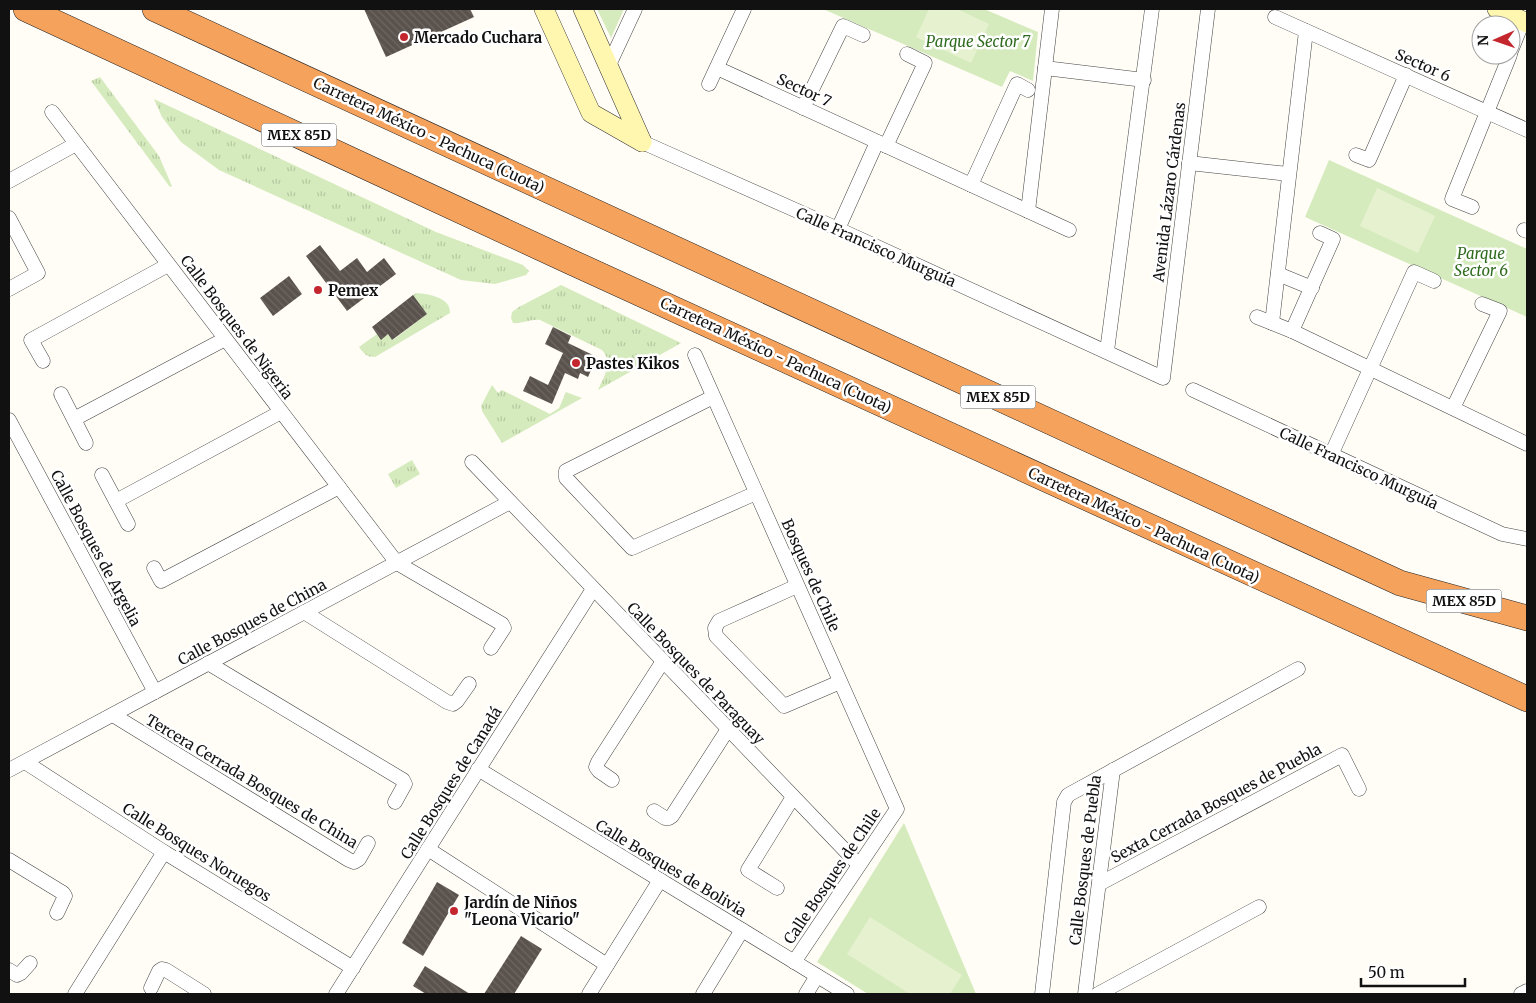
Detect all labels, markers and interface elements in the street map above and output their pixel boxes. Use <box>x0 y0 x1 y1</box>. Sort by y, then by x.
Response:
north arrow <box>1471 15 1521 65</box>
place label: Mercado Cuchara <box>414 28 543 47</box>
marker: Mercado Cuchara <box>398 31 410 43</box>
park label: Parque Sector 7 <box>926 32 1031 51</box>
text: N <box>1474 35 1492 46</box>
street label: Sector 6 <box>1392 44 1454 86</box>
street label: Sector 7 <box>774 69 835 111</box>
street label: Carretera México - Pachuca (Cuota) <box>310 73 548 197</box>
street label: Avenida Lázaro Cárdenas <box>1148 101 1189 284</box>
road number: MEX 85D <box>262 124 336 146</box>
street label: Calle Francisco Murguía <box>793 203 959 291</box>
park label: Parque Sector 6 <box>1454 244 1508 280</box>
street label: Calle Bosques de Nigeria <box>177 251 297 403</box>
place label: Pemex <box>328 281 379 300</box>
marker: Pemex <box>312 284 324 296</box>
street label: Carretera México - Pachuca (Cuota) <box>657 293 895 417</box>
place label: Pastes Kikos <box>586 354 680 373</box>
marker: Pastes Kikos <box>570 357 582 369</box>
road number: MEX 85D <box>960 386 1036 408</box>
street label: Calle Francisco Murguía <box>1277 423 1441 513</box>
street label: Carretera México - Pachuca (Cuota) <box>1025 463 1263 587</box>
street label: Calle Bosques de Argelia <box>47 467 145 629</box>
street label: Bosques de Chile <box>778 516 844 634</box>
street label: Calle Bosques de China <box>175 575 329 669</box>
road number: MEX 85D <box>1426 590 1502 612</box>
street label: Calle Bosques de Paraguay <box>623 598 769 748</box>
street label: Calle Bosques de Canadá <box>396 703 506 863</box>
street label: Tercera Cerrada Bosques de China <box>143 710 361 852</box>
street label: Sexta Cerrada Bosques de Puebla <box>1107 739 1325 867</box>
street label: Calle Bosques de Puebla <box>1065 774 1105 946</box>
street label: Calle Bosques Noruegos <box>119 798 275 906</box>
street label: Calle Bosques de Chile <box>779 804 885 948</box>
street label: Calle Bosques de Bolivia <box>592 815 750 921</box>
place label: Jardín de Niños "Leona Vicario" <box>463 893 580 929</box>
marker: Jardín de Niños "Leona Vicario" <box>448 905 460 917</box>
scale bar <box>1361 956 1465 988</box>
text: 50 m <box>1368 963 1405 982</box>

